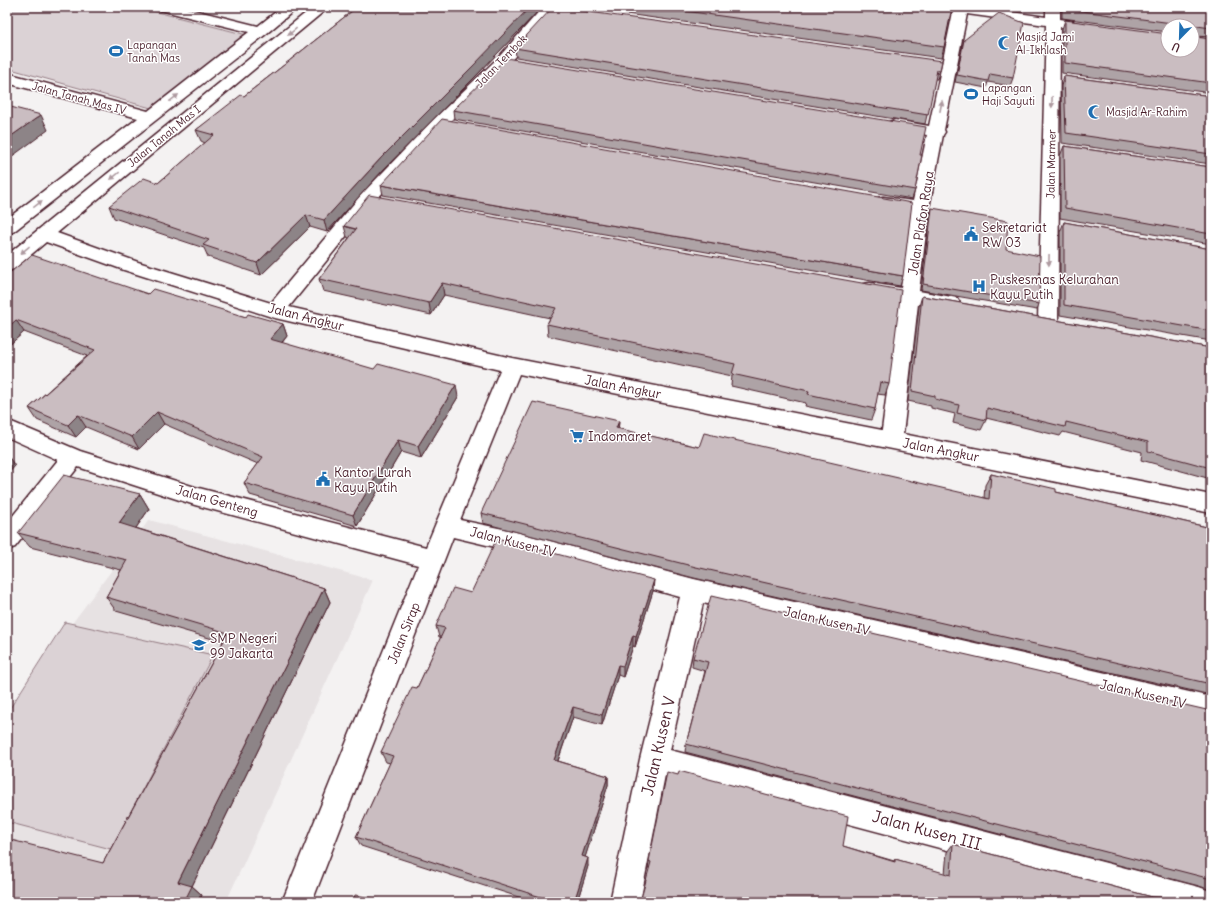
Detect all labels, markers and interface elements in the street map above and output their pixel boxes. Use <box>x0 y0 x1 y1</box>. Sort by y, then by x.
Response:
north arrow <box>1160 18 1200 58</box>
one-way arrow <box>286 27 297 36</box>
place label: Masjid Jami Al-Ikhlash <box>1016 30 1074 57</box>
street label: Jalan Tembok <box>472 31 530 90</box>
mosque icon: Masjid Jami Al-Ikhlash <box>997 35 1013 51</box>
place label: Lapangan Tanah Mas <box>127 38 180 65</box>
text: U <box>1170 39 1182 55</box>
sports icon: Lapangan Tanah Mas <box>108 43 124 59</box>
street label: Jalan Tanah Mas IV <box>30 79 128 117</box>
place label: Lapangan Haji Sayuti <box>982 81 1035 108</box>
sports icon: Lapangan Haji Sayuti <box>963 86 979 102</box>
one-way arrow <box>168 94 179 103</box>
one-way arrow <box>1049 96 1055 109</box>
one-way arrow <box>939 100 945 112</box>
street label: Jalan Tanah Mas I <box>125 102 204 170</box>
mosque icon: Masjid Ar-Rahim <box>1087 104 1103 120</box>
place label: Masjid Ar-Rahim <box>1106 105 1188 119</box>
street label: Jalan Marmer <box>1043 129 1059 199</box>
street label: Jalan Plafon Raya <box>904 170 938 276</box>
one-way arrow <box>110 172 121 180</box>
one-way arrow <box>32 200 43 208</box>
place label: Sekretariat RW 03 <box>982 219 1047 251</box>
public building icon: Sekretariat RW 03 <box>963 226 979 242</box>
one-way arrow <box>20 245 31 254</box>
one-way arrow <box>1046 254 1053 266</box>
place label: Puskesmas Kelurahan Kayu Putih <box>990 271 1119 303</box>
hospital icon: Puskesmas Kelurahan Kayu Putih <box>971 278 987 294</box>
street label: Jalan Angkur <box>266 299 346 335</box>
street label: Jalan Angkur <box>583 371 663 403</box>
supermarket icon: Indomaret <box>569 428 585 444</box>
place label: Indomaret <box>588 428 652 445</box>
street label: Jalan Angkur <box>901 434 981 466</box>
place label: Kantor Lurah Kayu Putih <box>334 464 412 496</box>
public building icon: Kantor Lurah Kayu Putih <box>315 471 331 487</box>
street label: Jalan Genteng <box>174 481 260 521</box>
street label: Jalan Kusen IV <box>468 523 558 561</box>
street label: Jalan Sirap <box>384 600 424 666</box>
street label: Jalan Kusen IV <box>782 603 872 639</box>
place label: SMP Negeri 99 Jakarta <box>210 630 277 662</box>
school or university icon: SMP Negeri 99 Jakarta <box>191 637 207 653</box>
street label: Jalan Kusen IV <box>1098 676 1188 712</box>
street label: Jalan Kusen V <box>637 695 679 797</box>
street label: Jalan Kusen III <box>870 806 984 854</box>

